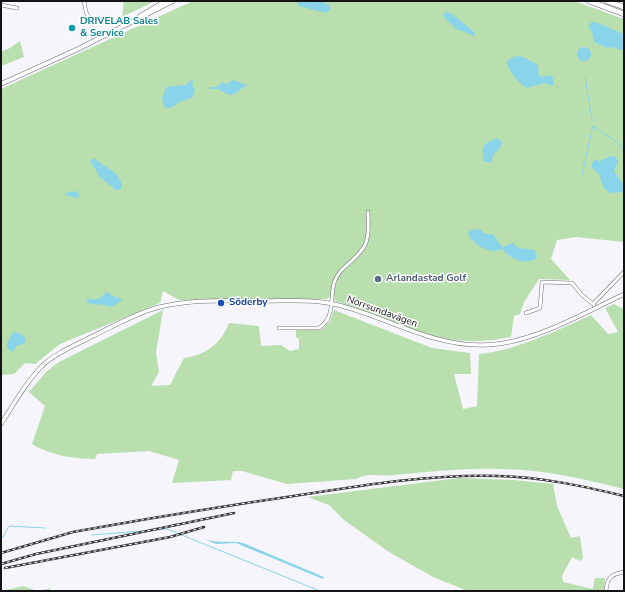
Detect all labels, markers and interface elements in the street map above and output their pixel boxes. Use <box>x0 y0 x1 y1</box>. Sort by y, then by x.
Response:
place label: DRIVELAB Sales & Service <box>80 16 158 40</box>
marker: DRIVELAB Sales & Service <box>67 23 77 33</box>
place label: Arlandastad Golf <box>386 273 466 285</box>
marker: Arlandastad Golf <box>373 274 383 284</box>
street label: Norrsundavägen <box>345 294 419 330</box>
place label: Söderby <box>229 297 268 309</box>
marker: Söderby <box>216 298 226 308</box>

